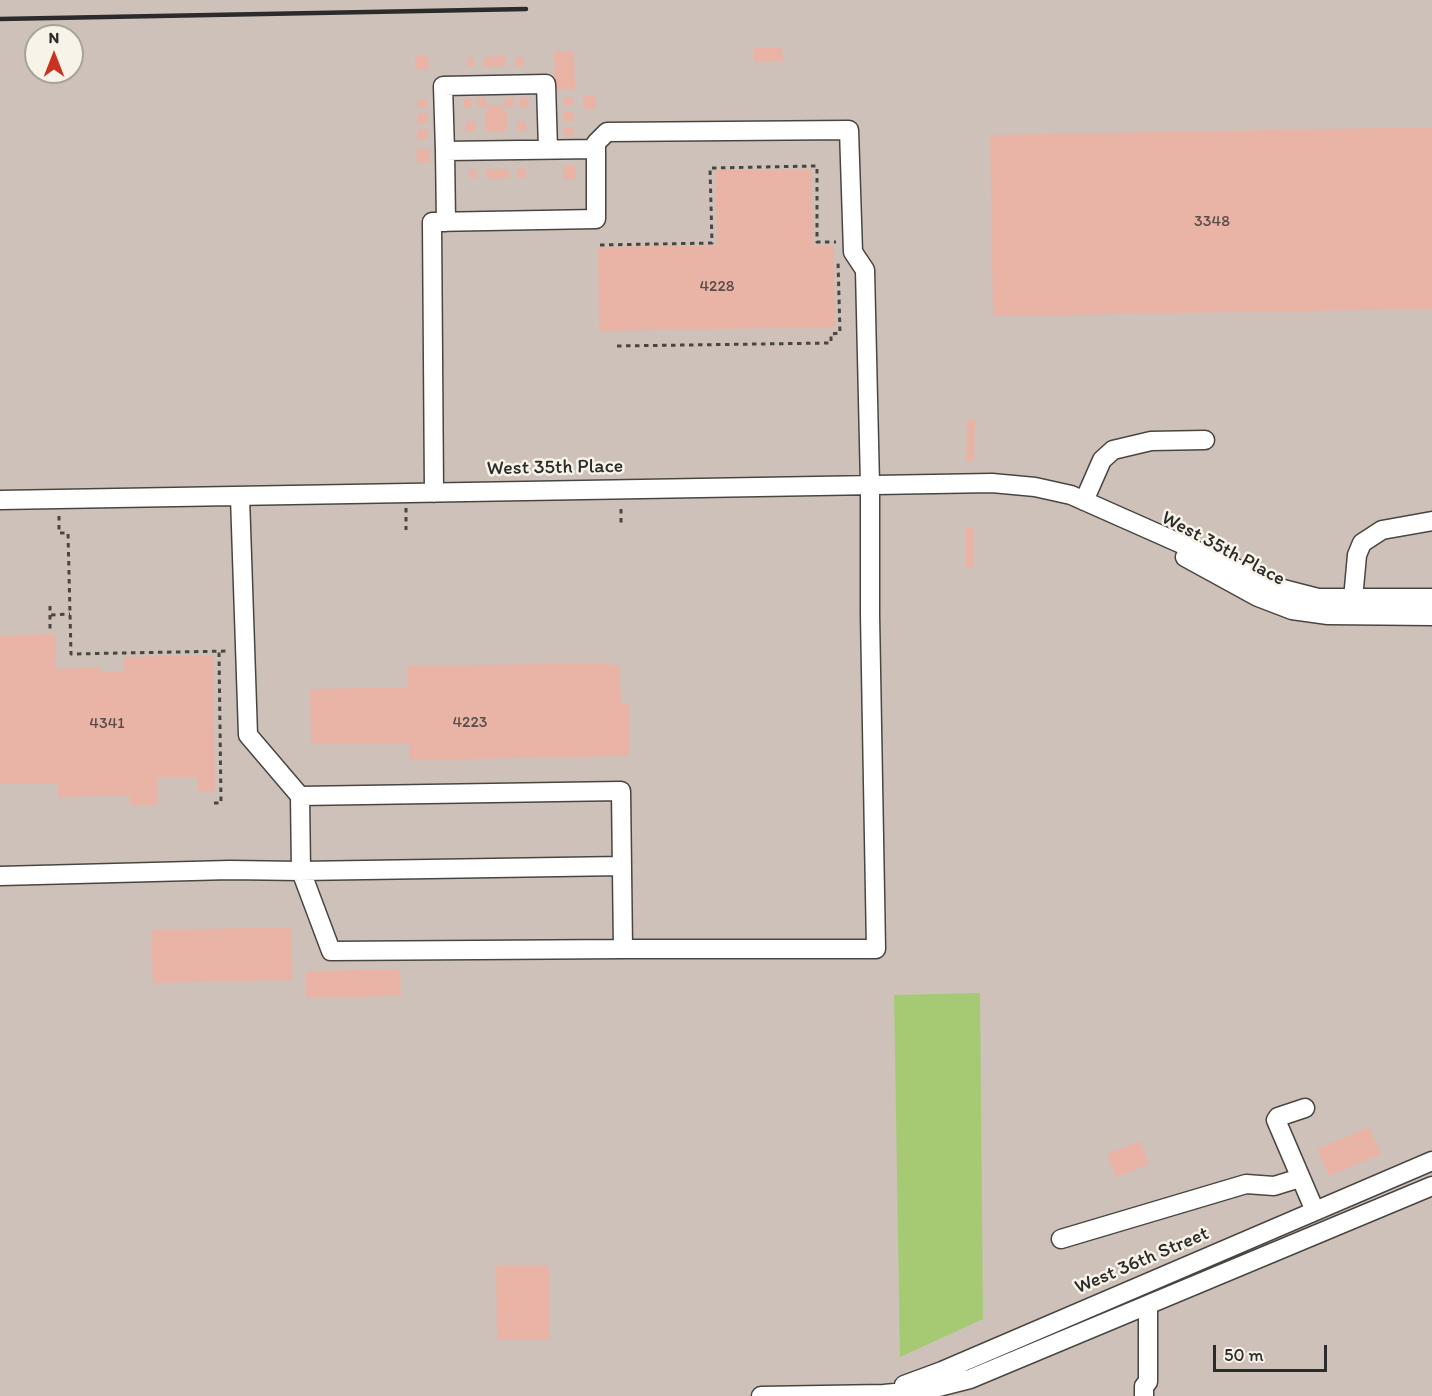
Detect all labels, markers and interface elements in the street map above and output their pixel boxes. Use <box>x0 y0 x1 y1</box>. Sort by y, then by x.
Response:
north arrow <box>24 24 84 84</box>
text: N <box>49 28 59 47</box>
house number: 3348 <box>1194 212 1230 232</box>
house number: 4228 <box>699 277 735 297</box>
street label: West 35th Place <box>487 455 623 481</box>
street label: West 35th Place <box>1157 506 1289 592</box>
house number: 4223 <box>452 713 488 733</box>
house number: 4341 <box>89 714 125 734</box>
street label: West 36th Street <box>1071 1222 1213 1300</box>
scale bar <box>1216 1333 1330 1371</box>
text: 50 m <box>1224 1344 1264 1366</box>

